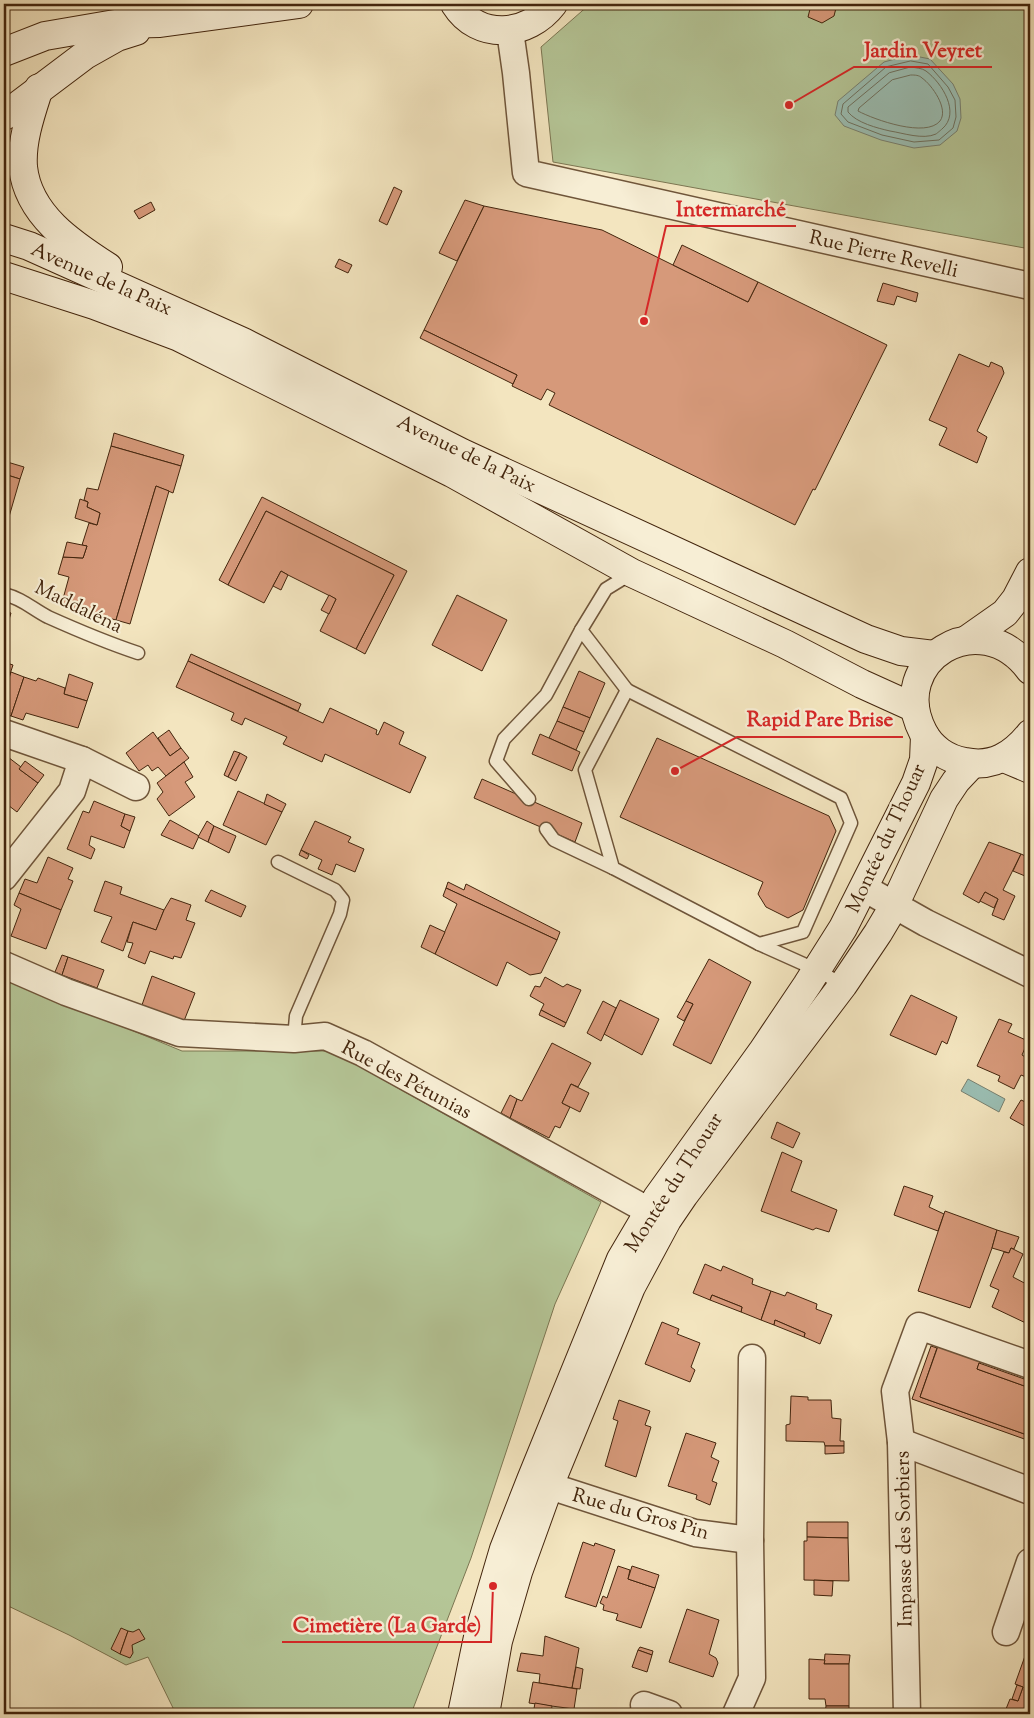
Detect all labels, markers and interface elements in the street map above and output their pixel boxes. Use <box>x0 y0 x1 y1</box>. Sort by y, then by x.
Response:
callout: Jardin Veyret <box>854 31 992 67</box>
text: Jardin Veyret <box>862 37 983 67</box>
callout: Intermarché <box>666 190 796 226</box>
text: Intermarché <box>676 196 786 226</box>
street label: Rue Pierre Revelli <box>806 224 961 287</box>
street label: Avenue de la Paix <box>26 236 176 324</box>
street label: Avenue de la Paix <box>391 409 540 502</box>
street label: Maddaléna <box>29 574 127 642</box>
callout: Rapid Pare Brise <box>737 701 903 737</box>
text: Rapid Pare Brise <box>747 706 893 736</box>
street label: Montée du Thouar <box>840 759 935 918</box>
street label: Rue des Pétunias <box>335 1035 476 1128</box>
street label: Montée du Thouar <box>619 1107 732 1259</box>
street label: Impasse des Sorbiers <box>889 1450 922 1627</box>
street label: Rue du Gros Pin <box>568 1482 712 1549</box>
callout: Cimetière (La Garde) <box>282 1606 491 1642</box>
text: Cimetière (La Garde) <box>293 1612 481 1642</box>

